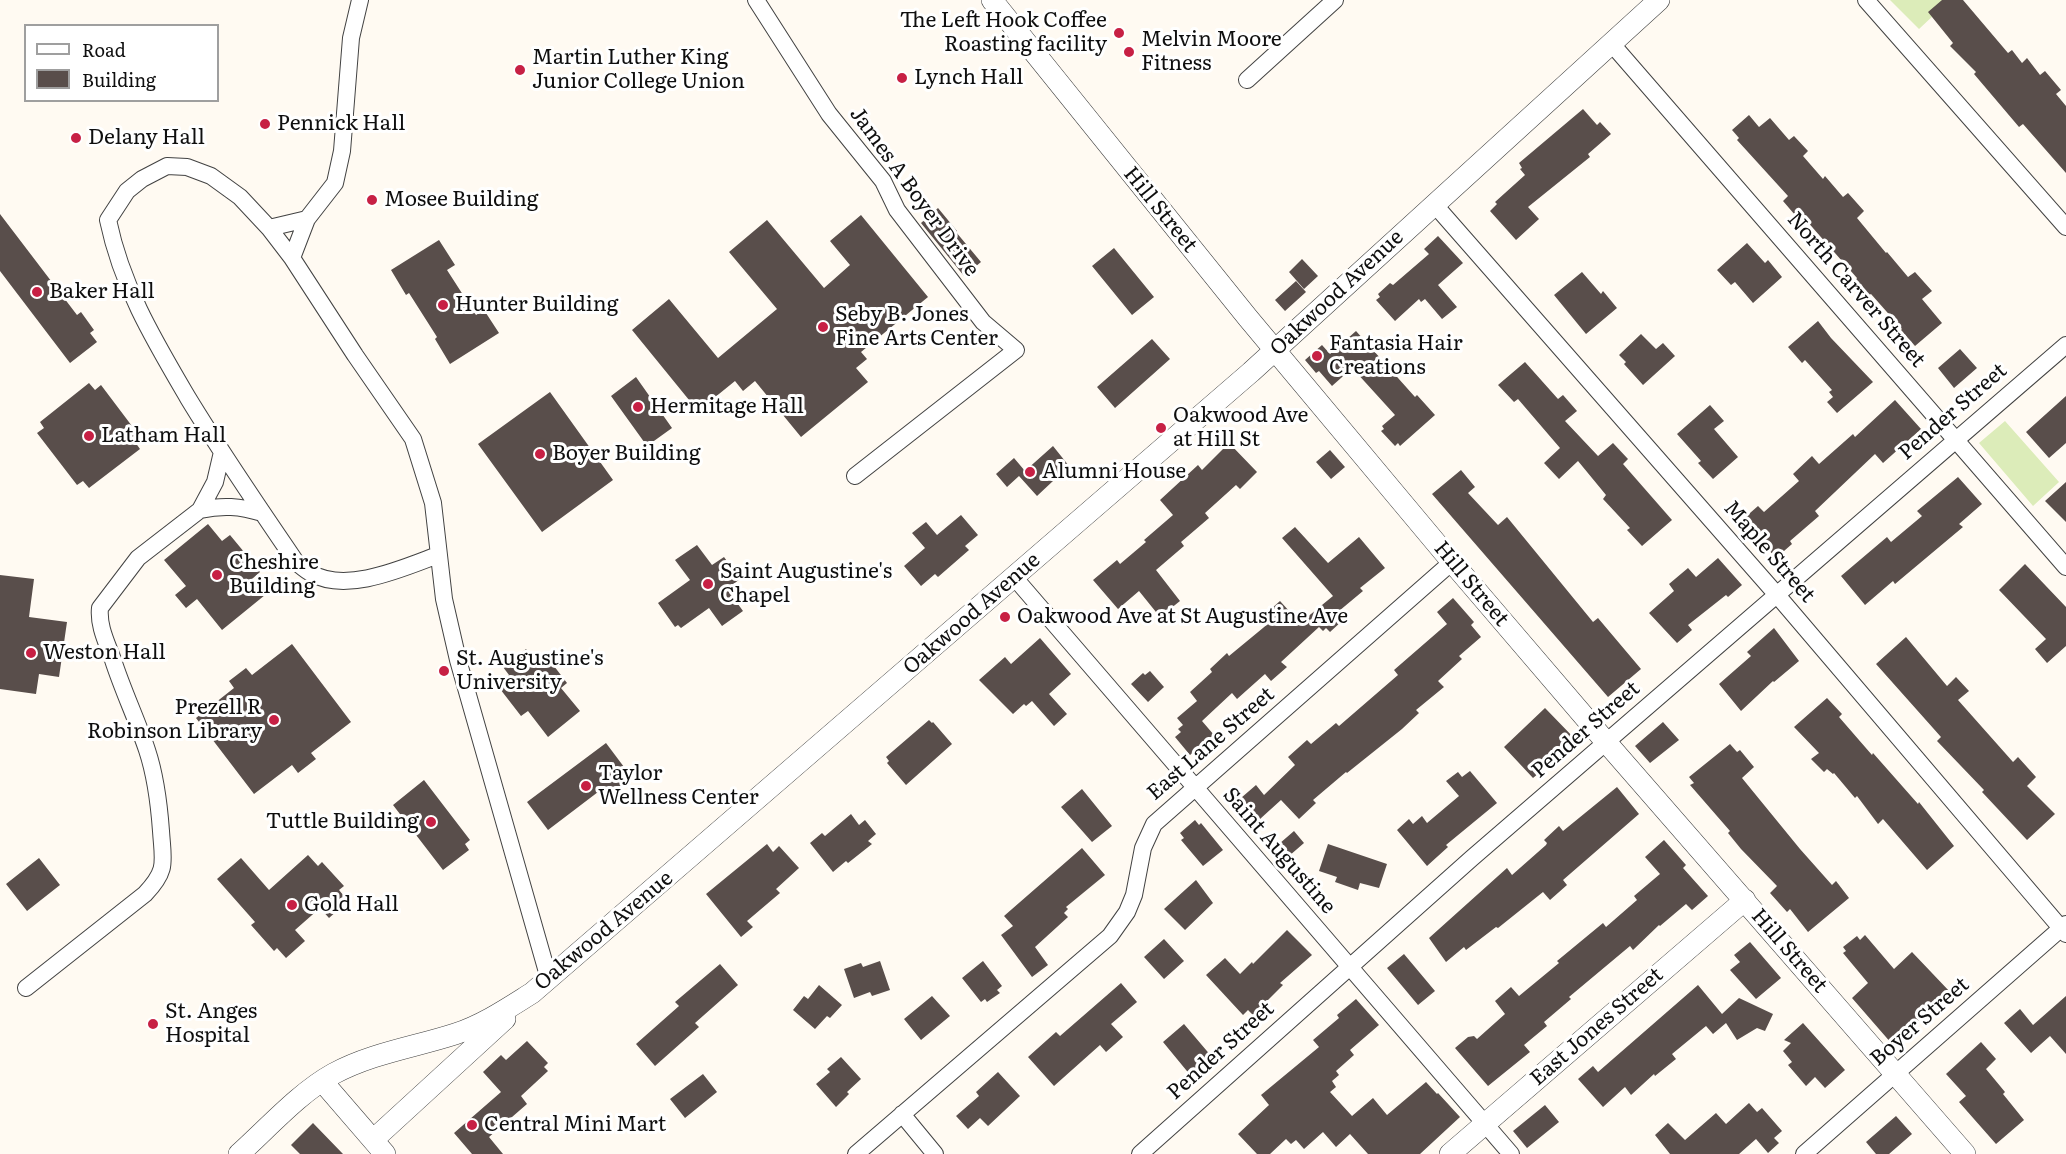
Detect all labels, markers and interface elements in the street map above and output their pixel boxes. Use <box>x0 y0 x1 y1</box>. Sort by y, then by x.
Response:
place label: The Left Hook Coffee Roasting facility <box>900 8 1107 58</box>
legend <box>24 24 219 102</box>
marker: The Left Hook Coffee Roasting facility <box>1112 26 1126 40</box>
place label: Melvin Moore Fitness <box>1141 27 1282 77</box>
text: Road <box>82 36 126 63</box>
place label: Martin Luther King Junior College Union <box>532 45 745 95</box>
marker: Melvin Moore Fitness <box>1122 45 1136 59</box>
marker: Martin Luther King Junior College Union <box>513 63 527 77</box>
place label: Lynch Hall <box>914 65 1023 91</box>
text: Building <box>82 66 156 93</box>
marker: Lynch Hall <box>895 71 909 85</box>
street label: James A Boyer Drive <box>844 102 984 282</box>
place label: Pennick Hall <box>277 111 405 137</box>
marker: Pennick Hall <box>258 117 272 131</box>
place label: Delany Hall <box>88 125 205 151</box>
marker: Delany Hall <box>69 131 83 145</box>
street label: Hill Street <box>1118 162 1202 258</box>
place label: Mosee Building <box>384 187 539 213</box>
marker: Mosee Building <box>365 193 379 207</box>
street label: North Carver Street <box>1782 207 1930 373</box>
street label: Oakwood Avenue <box>1265 225 1409 361</box>
place label: Baker Hall <box>49 279 155 305</box>
marker: Baker Hall <box>30 285 44 299</box>
place label: Hunter Building <box>455 292 618 318</box>
marker: Hunter Building <box>436 298 450 312</box>
place label: Seby B. Jones Fine Arts Center <box>835 302 998 352</box>
marker: Seby B. Jones Fine Arts Center <box>816 320 830 334</box>
place label: Fantasia Hair Creations <box>1329 331 1463 381</box>
marker: Fantasia Hair Creations <box>1310 349 1324 363</box>
street label: Pender Street <box>1894 358 2012 466</box>
place label: Hermitage Hall <box>650 394 804 420</box>
marker: Hermitage Hall <box>631 400 645 414</box>
place label: Oakwood Ave at Hill St <box>1173 403 1309 453</box>
marker: Oakwood Ave at Hill St <box>1154 421 1168 435</box>
place label: Latham Hall <box>101 423 226 449</box>
marker: Latham Hall <box>82 429 96 443</box>
place label: Boyer Building <box>552 441 701 467</box>
marker: Boyer Building <box>533 447 547 461</box>
place label: Alumni House <box>1042 459 1186 485</box>
marker: Alumni House <box>1023 465 1037 479</box>
street label: Maple Street <box>1718 496 1820 608</box>
street label: Hill Street <box>1428 536 1514 632</box>
street label: Oakwood Avenue <box>898 548 1046 680</box>
place label: Cheshire Building <box>229 550 319 600</box>
place label: Saint Augustine's Chapel <box>720 559 892 609</box>
marker: Cheshire Building <box>210 568 224 582</box>
marker: Saint Augustine's Chapel <box>701 577 715 591</box>
place label: Oakwood Ave at St Augustine Ave <box>1017 604 1348 630</box>
marker: Oakwood Ave at St Augustine Ave <box>998 610 1012 624</box>
place label: Weston Hall <box>43 640 165 666</box>
marker: Weston Hall <box>24 646 38 660</box>
place label: St. Augustine's University <box>456 646 604 696</box>
marker: St. Augustine's University <box>437 664 451 678</box>
street label: Pender Street <box>1527 676 1645 784</box>
street label: East Lane Street <box>1142 682 1280 806</box>
place label: Prezell R Robinson Library <box>87 695 262 745</box>
marker: Prezell R Robinson Library <box>267 713 281 727</box>
place label: Taylor Wellness Center <box>598 761 759 811</box>
marker: Taylor Wellness Center <box>579 779 593 793</box>
street label: Saint Augustine <box>1217 783 1341 919</box>
place label: Tuttle Building <box>266 809 419 835</box>
marker: Tuttle Building <box>424 815 438 829</box>
street label: Oakwood Avenue <box>530 866 678 996</box>
place label: Gold Hall <box>304 892 399 918</box>
marker: Gold Hall <box>285 898 299 912</box>
street label: Hill Street <box>1746 904 1832 998</box>
street label: East Jones Street <box>1526 963 1668 1091</box>
street label: Boyer Street <box>1866 972 1974 1072</box>
street label: Pender Street <box>1163 997 1279 1105</box>
place label: St. Anges Hospital <box>165 999 257 1049</box>
marker: St. Anges Hospital <box>146 1017 160 1031</box>
place label: Central Mini Mart <box>484 1112 666 1138</box>
marker: Central Mini Mart <box>465 1118 479 1132</box>

